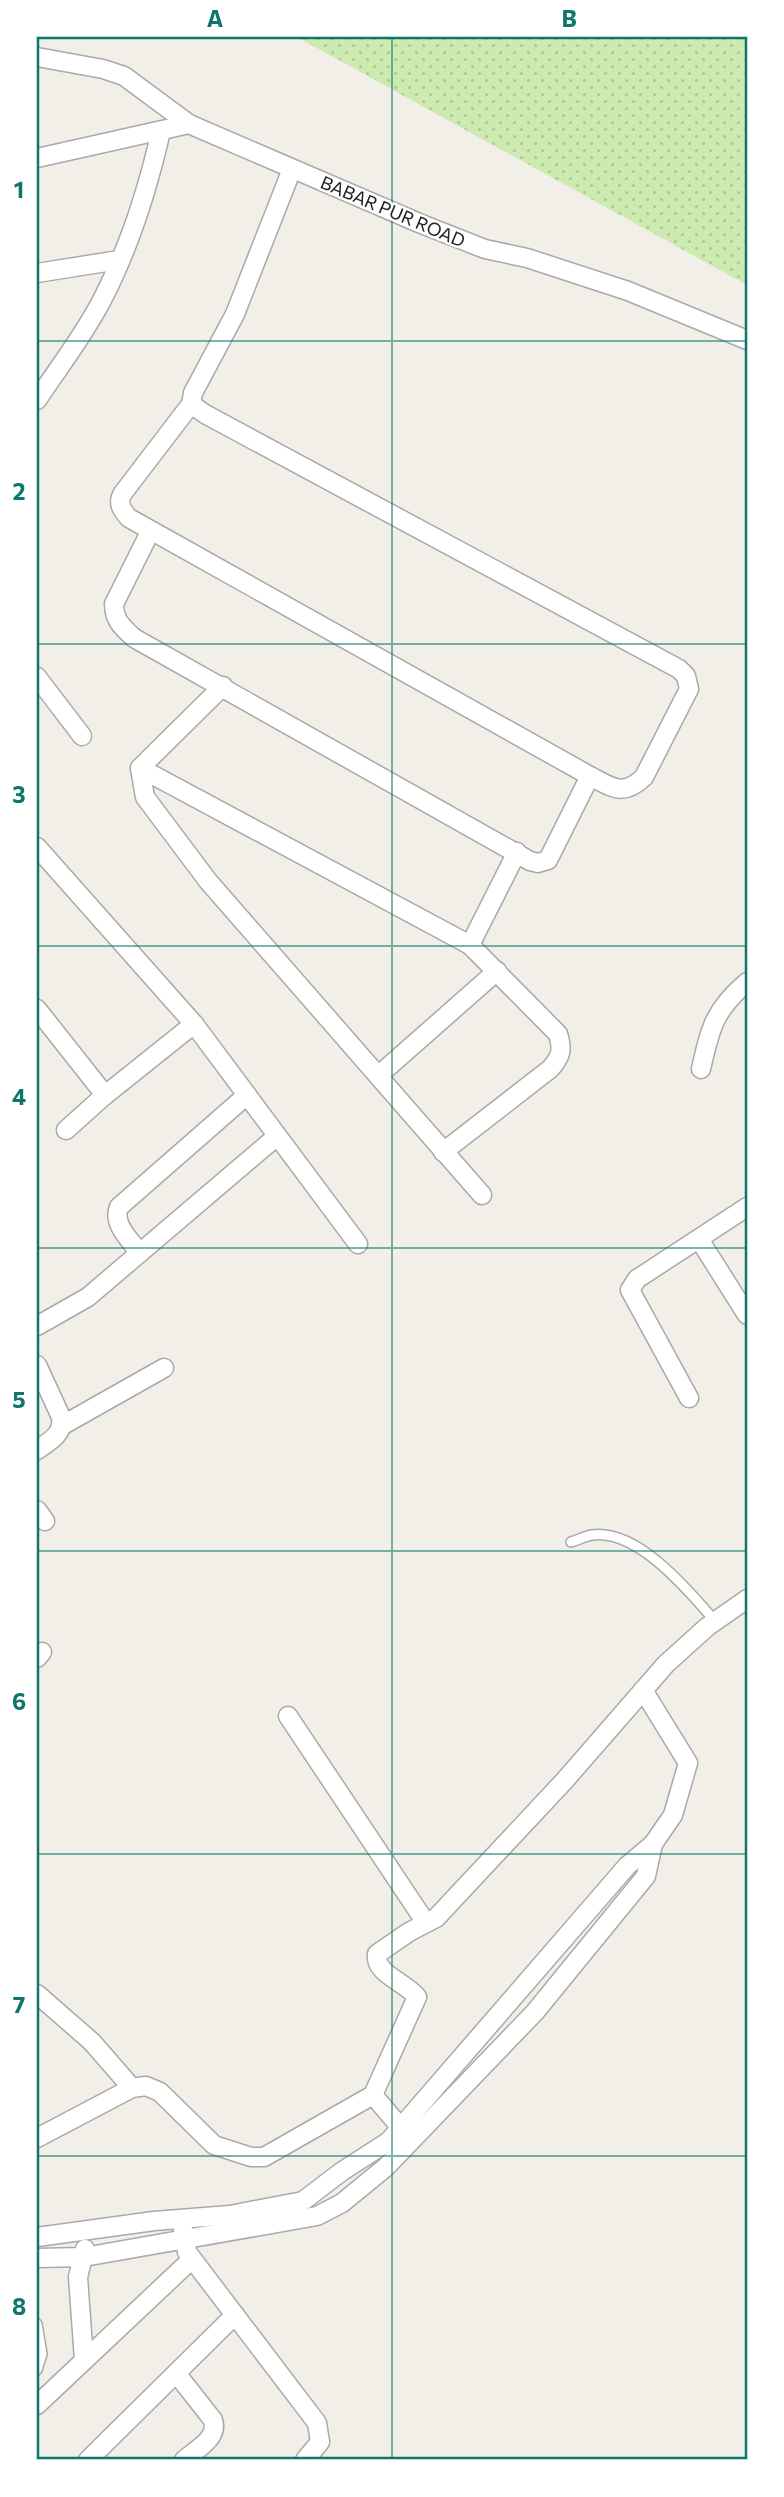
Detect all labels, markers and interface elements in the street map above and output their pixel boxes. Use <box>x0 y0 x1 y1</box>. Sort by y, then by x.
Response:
text: A <box>207 4 224 32</box>
text: B <box>561 4 577 32</box>
street label: BABAR PUR ROAD <box>317 171 469 251</box>
text: 1 <box>14 175 24 203</box>
text: 2 <box>12 477 26 505</box>
text: 3 <box>12 780 26 808</box>
text: 4 <box>12 1082 26 1110</box>
text: 5 <box>12 1385 26 1413</box>
text: 6 <box>12 1687 26 1715</box>
text: 7 <box>13 1990 25 2018</box>
text: 8 <box>12 2292 26 2320</box>

